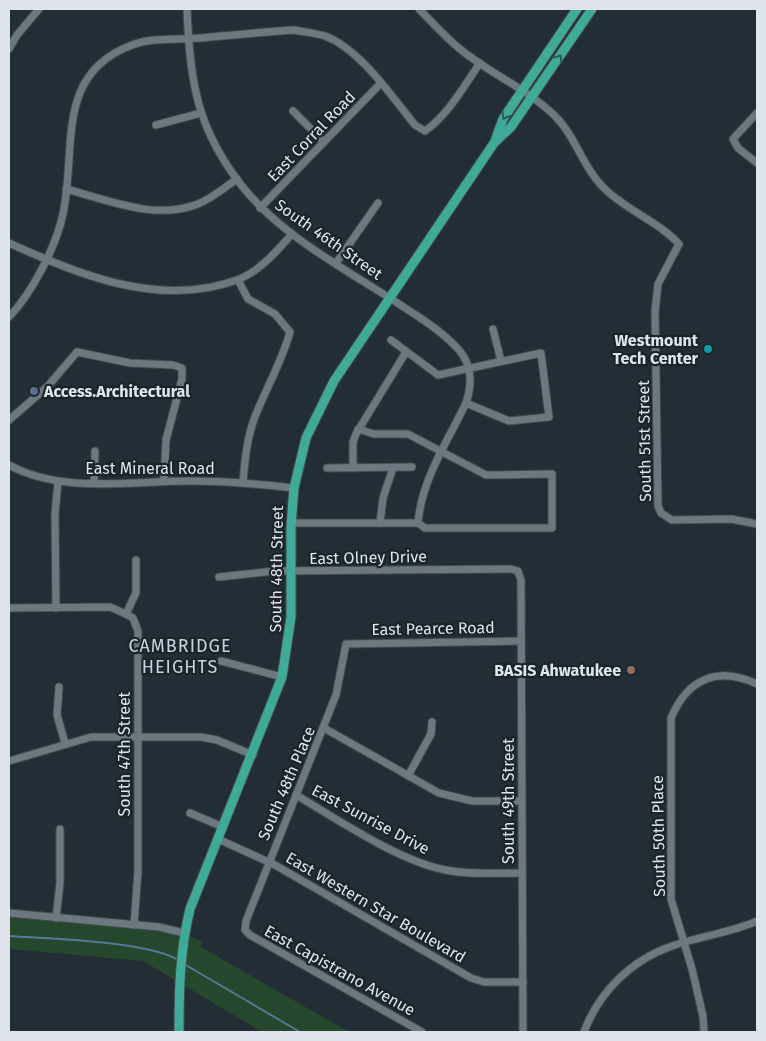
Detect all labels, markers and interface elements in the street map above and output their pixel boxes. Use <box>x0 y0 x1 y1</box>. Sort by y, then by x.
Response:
one-way arrow <box>553 54 562 64</box>
street label: East Corral Road <box>263 87 359 186</box>
one-way arrow <box>502 111 512 120</box>
street label: South 46th Street <box>271 195 386 284</box>
place label: Westmount Tech Center <box>613 331 699 368</box>
marker: Westmount Tech Center <box>702 343 714 355</box>
street label: South 51st Street <box>634 380 655 502</box>
place label: Access.Architectural <box>43 382 190 401</box>
marker: Access.Architectural <box>28 385 40 397</box>
street label: East Mineral Road <box>85 459 215 478</box>
street label: South 48th Street <box>266 505 287 633</box>
street label: East Olney Drive <box>309 547 427 568</box>
street label: East Pearce Road <box>371 618 495 639</box>
district label: CAMBRIDGE HEIGHTS <box>128 635 232 678</box>
place label: BASIS Ahwatukee <box>494 661 621 680</box>
marker: BASIS Ahwatukee <box>625 664 637 676</box>
street label: South 47th Street <box>115 691 134 816</box>
street label: South 48th Place <box>254 723 319 843</box>
street label: South 49th Street <box>499 738 518 864</box>
street label: South 50th Place <box>648 775 669 897</box>
street label: East Sunrise Drive <box>309 780 433 858</box>
street label: East Western Star Boulevard <box>282 848 469 967</box>
street label: East Capistrano Avenue <box>261 921 419 1020</box>

